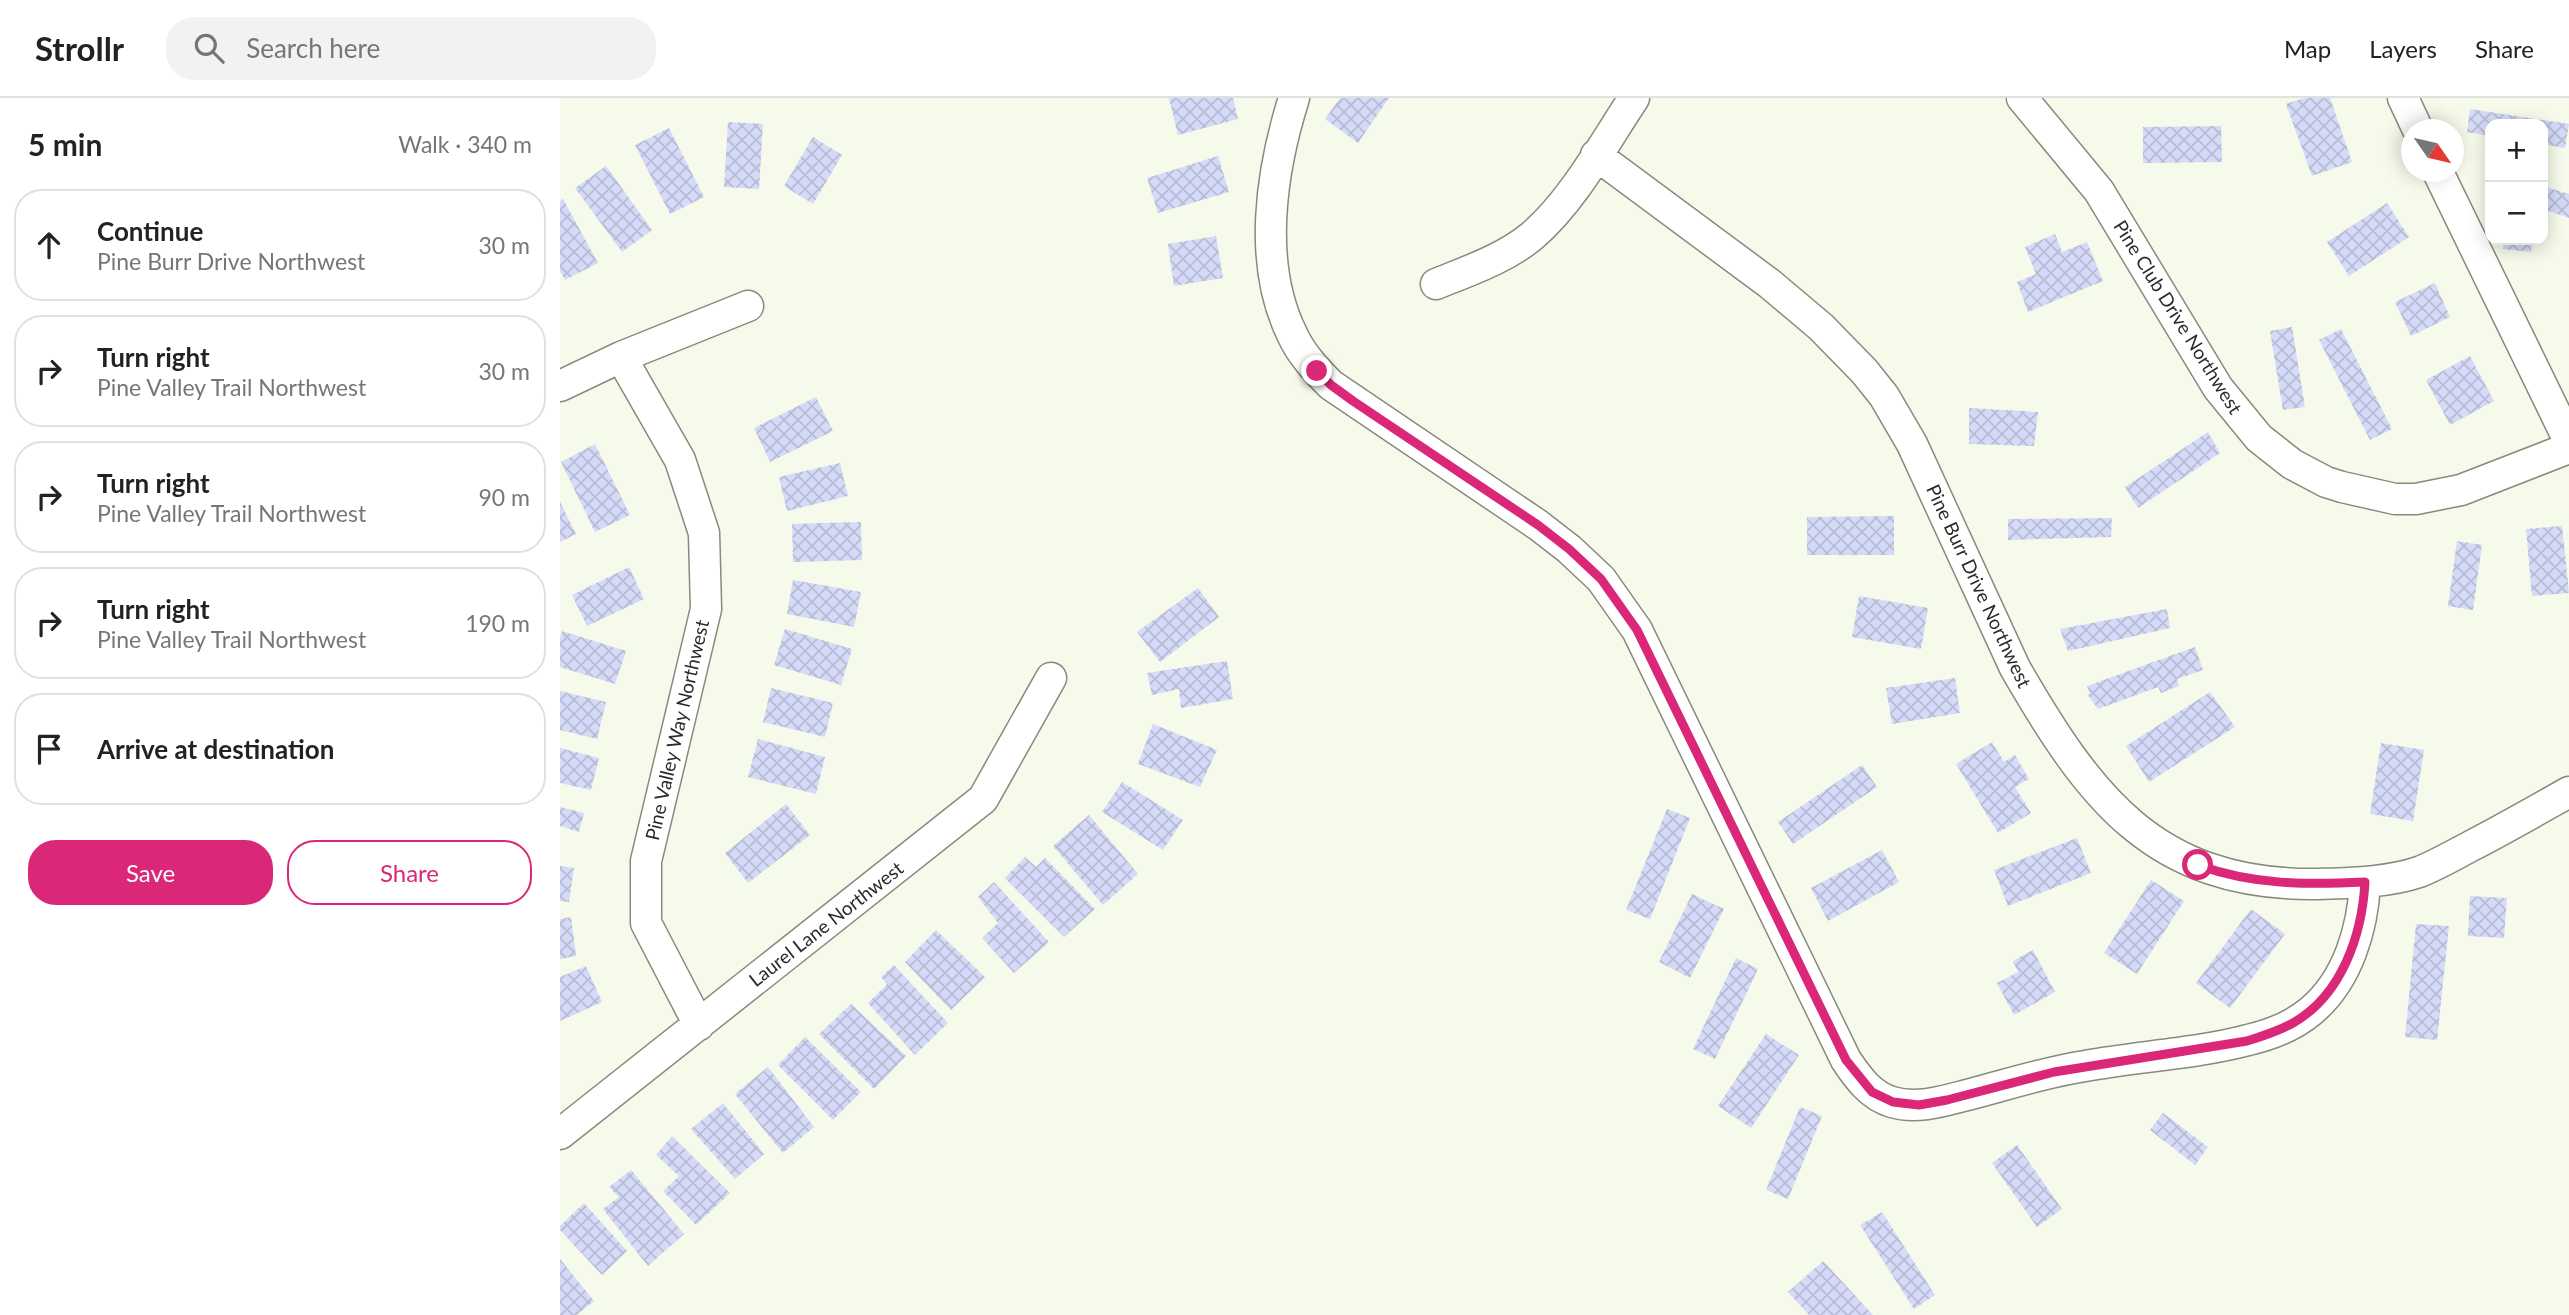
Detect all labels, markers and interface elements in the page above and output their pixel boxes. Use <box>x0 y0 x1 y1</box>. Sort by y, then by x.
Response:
search box <box>166 17 656 80</box>
text: Strollr <box>35 28 124 68</box>
icon: search <box>190 29 228 67</box>
text: Search here <box>246 32 380 64</box>
text: Map <box>2284 34 2331 63</box>
text: Layers <box>2369 34 2437 63</box>
text: Share <box>2475 34 2534 63</box>
north arrow <box>2401 119 2464 182</box>
map controls <box>2485 119 2548 245</box>
button: + <box>2485 119 2548 182</box>
text: 5 min <box>28 126 102 162</box>
text: Walk · 340 m <box>398 130 532 158</box>
button: − <box>2485 182 2548 245</box>
text: Continue <box>97 215 203 247</box>
street label: Pine Club Drive Northwest <box>2109 216 2248 418</box>
icon: ahead <box>30 226 68 264</box>
text: 30 m <box>479 231 530 259</box>
text: Pine Burr Drive Northwest <box>97 247 365 275</box>
text: Turn right <box>97 341 210 373</box>
icon: right <box>30 352 68 390</box>
route end <box>1301 355 1332 386</box>
text: 30 m <box>479 357 530 385</box>
text: Pine Valley Trail Northwest <box>97 373 366 401</box>
text: Turn right <box>97 467 210 499</box>
icon: right <box>30 478 68 516</box>
street label: Pine Burr Drive Northwest <box>1922 480 2037 691</box>
text: 90 m <box>479 483 530 511</box>
text: Pine Valley Trail Northwest <box>97 499 366 527</box>
text: Turn right <box>97 593 210 625</box>
icon: right <box>30 604 68 642</box>
text: 190 m <box>465 609 530 637</box>
street label: Pine Valley Way Northwest <box>640 617 713 842</box>
text: Pine Valley Trail Northwest <box>97 625 366 653</box>
icon: arrive <box>30 730 68 768</box>
text: Arrive at destination <box>97 733 334 765</box>
button: Save <box>28 840 273 905</box>
button: Share <box>287 840 532 905</box>
route start <box>2182 849 2213 880</box>
street label: Laurel Lane Northwest <box>744 856 908 991</box>

